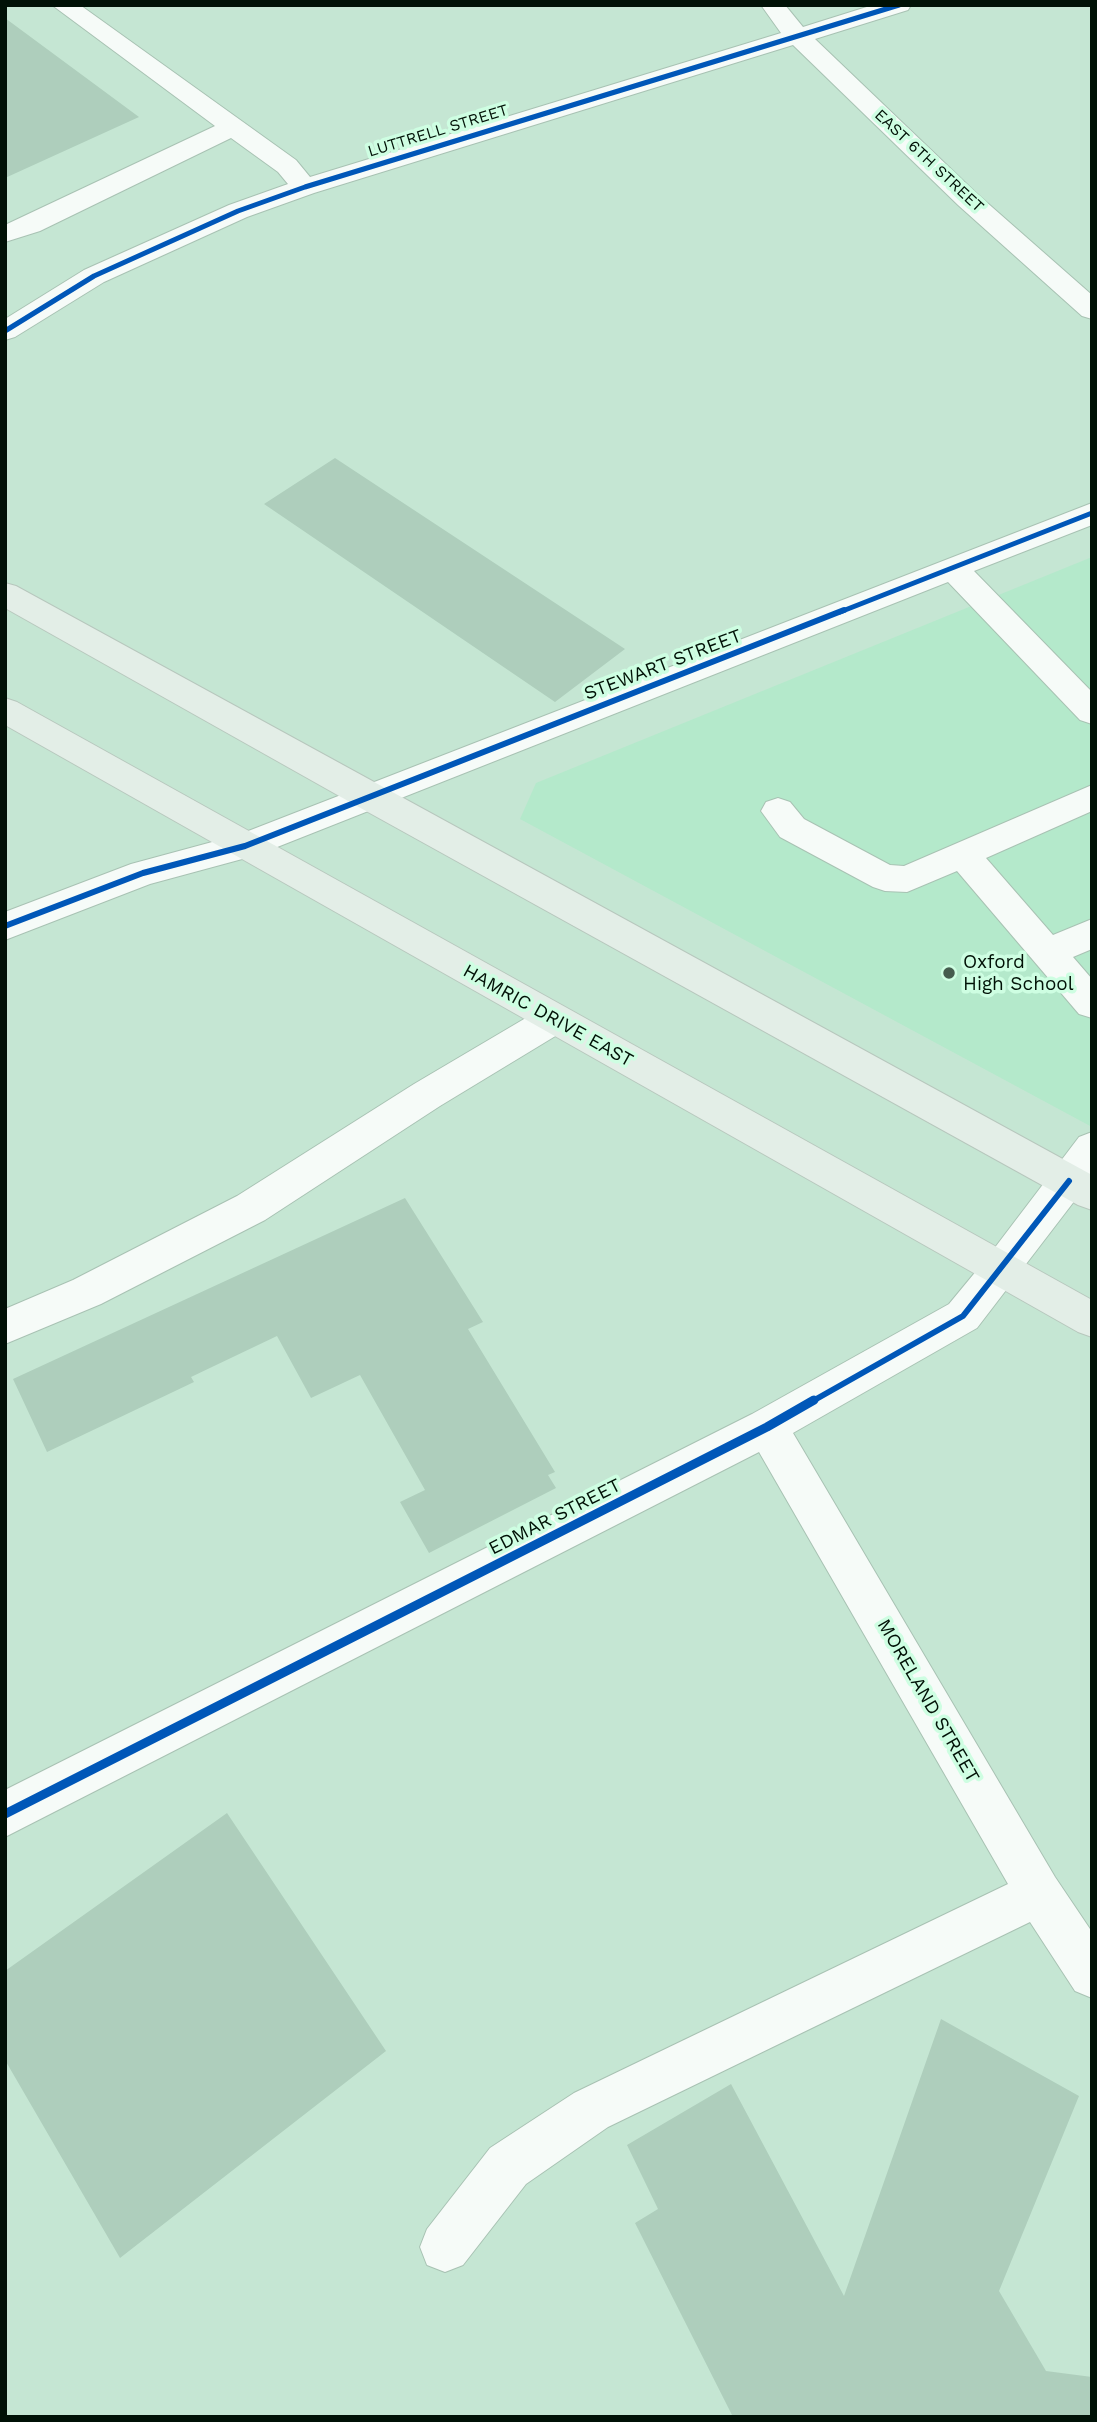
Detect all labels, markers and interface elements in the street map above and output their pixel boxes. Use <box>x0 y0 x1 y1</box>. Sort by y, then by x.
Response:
street label: LUTTRELL STREET <box>366 101 510 161</box>
street label: EAST 6TH STREET <box>870 105 988 217</box>
street label: STEWART STREET <box>581 624 745 706</box>
place label: Oxford High School <box>963 951 1074 995</box>
street label: HAMRIC DRIVE EAST <box>459 960 637 1072</box>
marker: Oxford High School <box>941 965 957 981</box>
street label: EDMAR STREET <box>485 1474 625 1560</box>
street label: MORELAND STREET <box>872 1615 984 1787</box>

